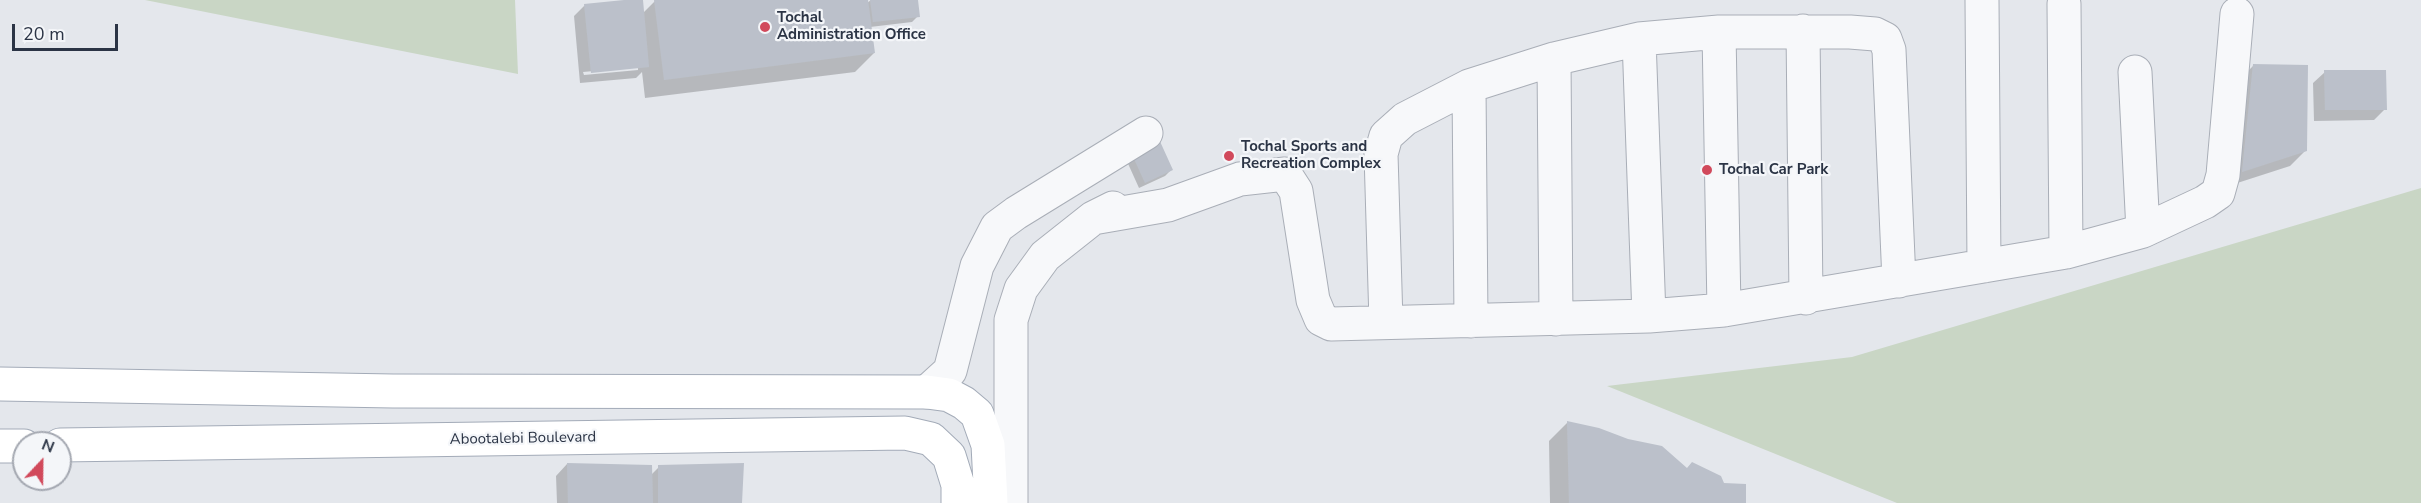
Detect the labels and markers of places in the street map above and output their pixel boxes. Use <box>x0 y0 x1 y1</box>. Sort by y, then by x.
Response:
place label: Tochal Administration Office <box>777 9 926 44</box>
marker: Tochal Administration Office <box>758 20 772 34</box>
place label: Tochal Sports and Recreation Complex <box>1241 138 1381 173</box>
marker: Tochal Sports and Recreation Complex <box>1222 149 1236 163</box>
place label: Tochal Car Park <box>1719 161 1828 179</box>
marker: Tochal Car Park <box>1700 163 1714 177</box>

